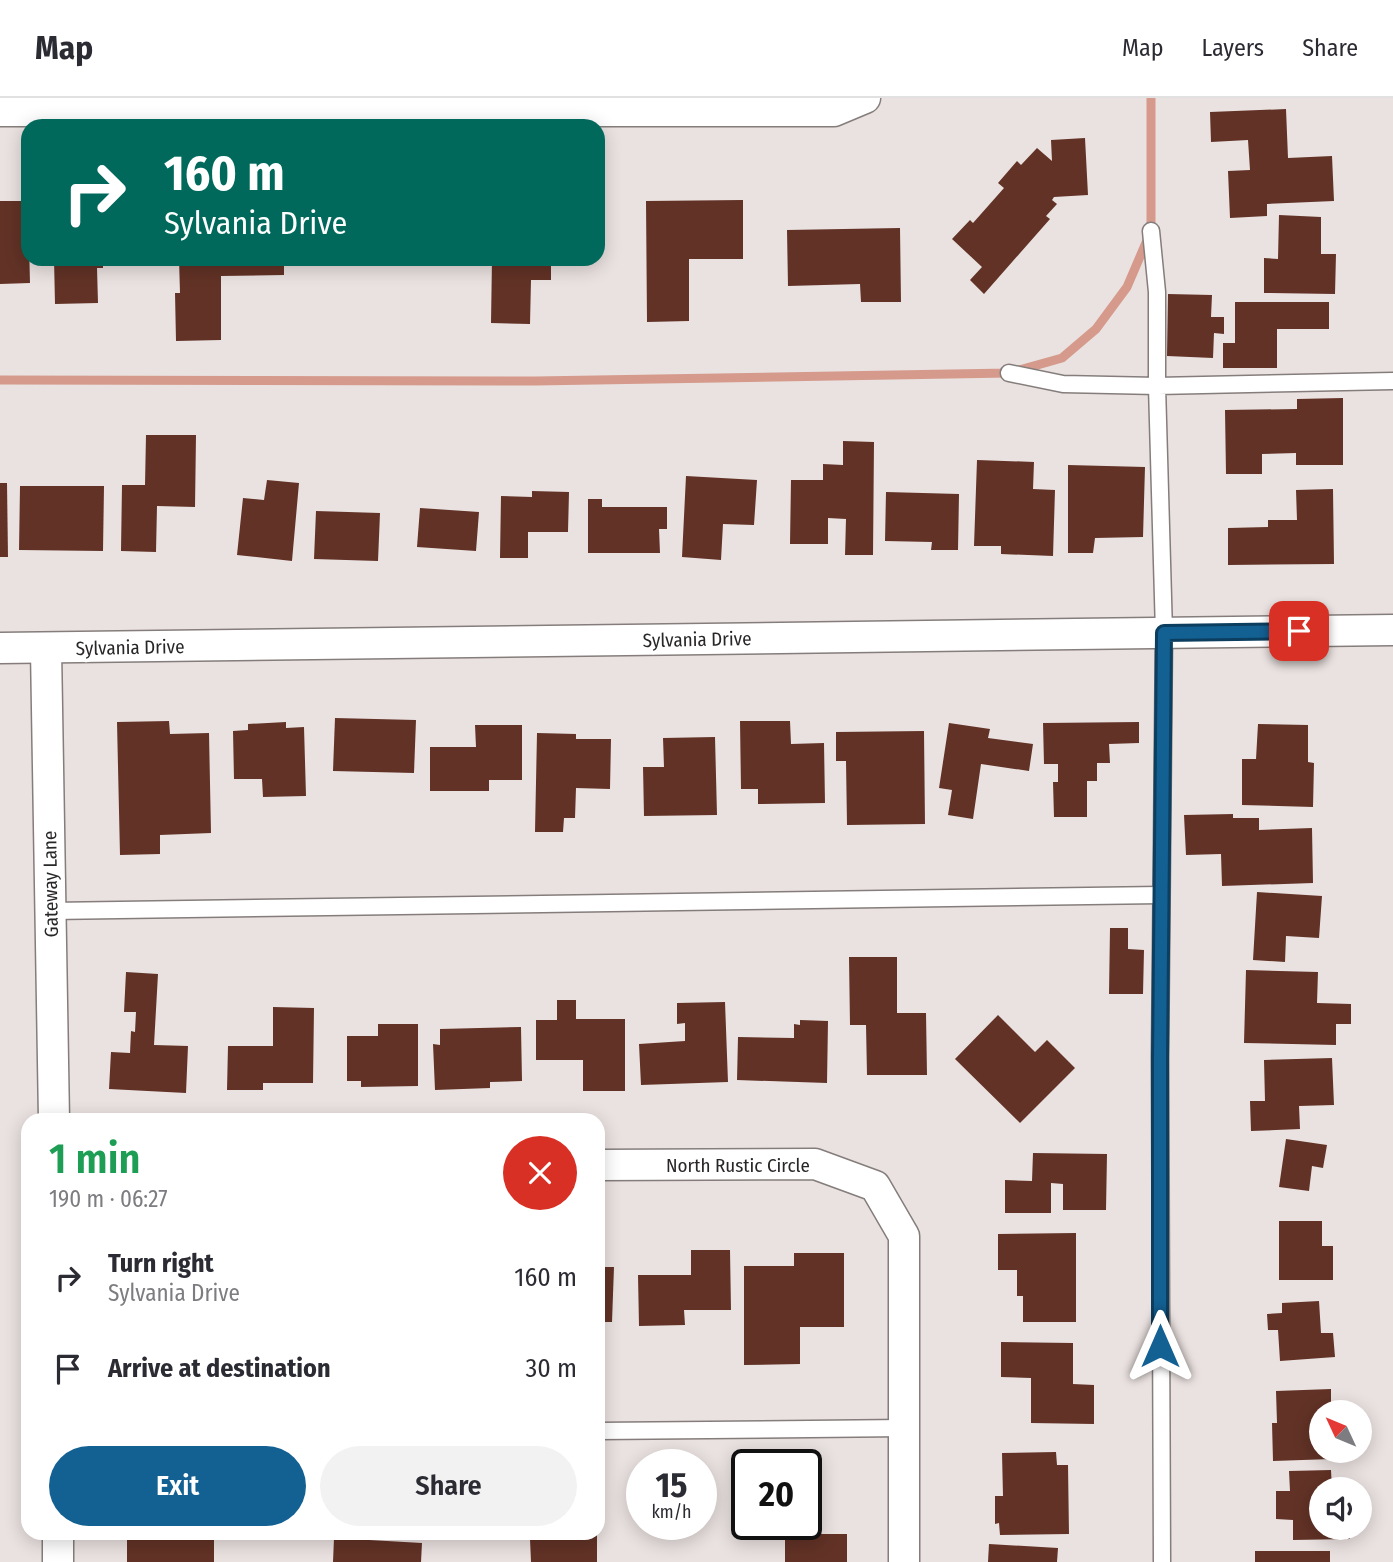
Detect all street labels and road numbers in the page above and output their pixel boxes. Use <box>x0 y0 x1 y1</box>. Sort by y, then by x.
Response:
street label: Sylvania Drive <box>642 627 752 652</box>
street label: Sylvania Drive <box>75 635 185 660</box>
street label: Gateway Lane <box>38 830 63 938</box>
street label: North Rustic Circle <box>666 1154 810 1177</box>

